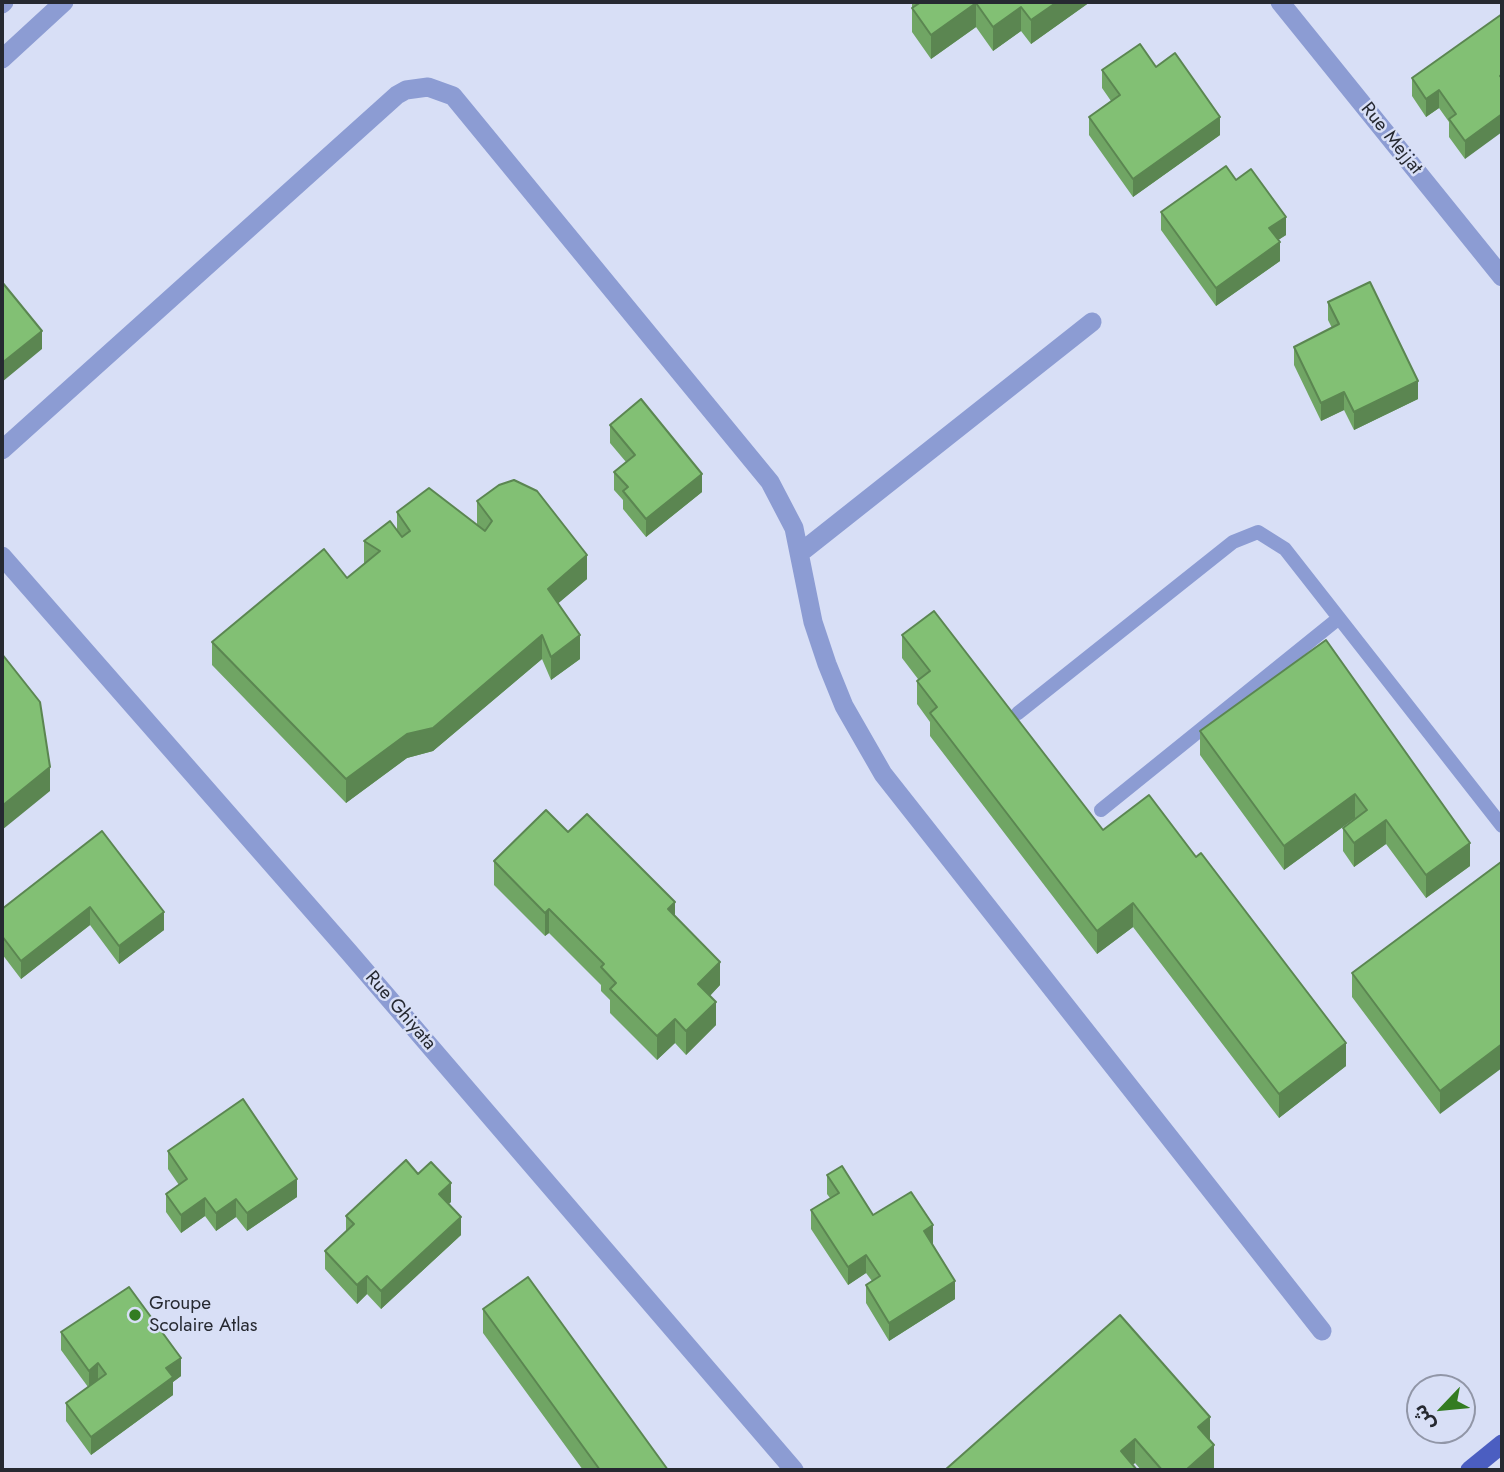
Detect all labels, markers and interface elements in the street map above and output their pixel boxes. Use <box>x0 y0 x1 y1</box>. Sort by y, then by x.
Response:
street label: Rue Mejjat <box>1355 99 1427 179</box>
street label: Rue Ghiyata <box>360 967 440 1055</box>
place label: Groupe Scolaire Atlas <box>149 1293 257 1337</box>
marker: Groupe Scolaire Atlas <box>127 1307 143 1323</box>
north arrow <box>1406 1374 1476 1444</box>
text: ش <box>1406 1400 1441 1435</box>

